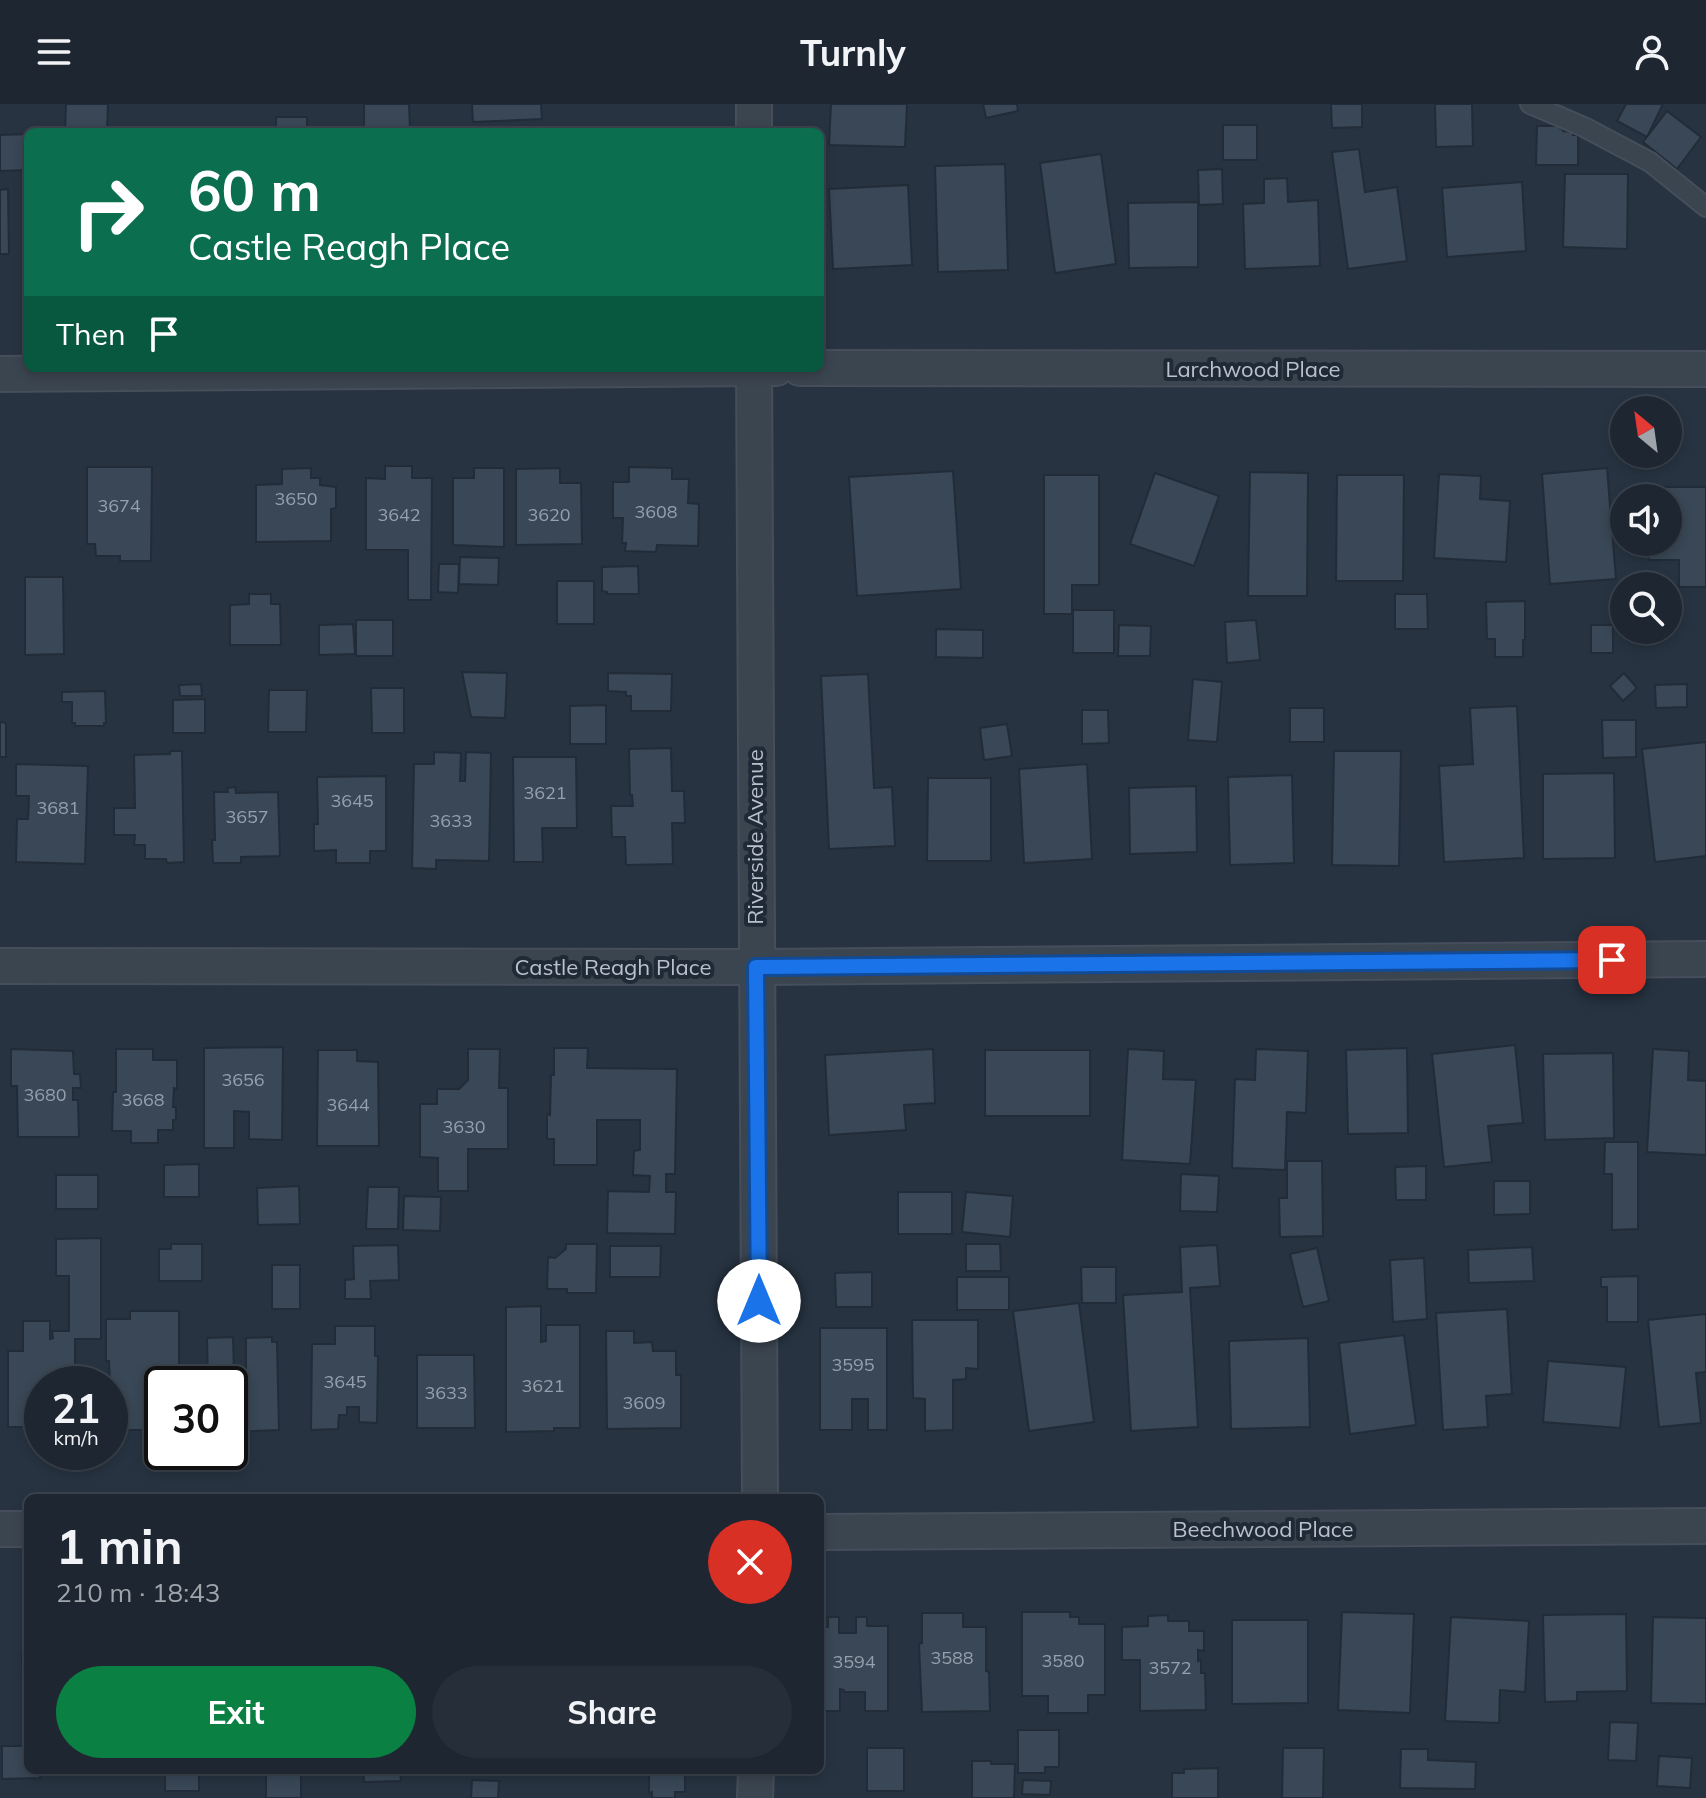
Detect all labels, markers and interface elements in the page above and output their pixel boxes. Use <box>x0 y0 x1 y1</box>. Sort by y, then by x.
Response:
icon: menu <box>32 30 76 74</box>
text: Turnly <box>800 30 906 75</box>
icon: person <box>1630 30 1674 74</box>
text: 60 m <box>188 155 321 225</box>
icon: right <box>56 160 160 264</box>
text: Castle Reagh Place <box>188 224 510 269</box>
icon: arrive <box>142 312 186 356</box>
text: Then <box>56 315 126 353</box>
street label: Larchwood Place <box>1165 355 1341 383</box>
north arrow <box>1610 396 1682 468</box>
map controls <box>1610 396 1682 644</box>
button: sound <box>1610 484 1682 556</box>
house number: 3650 <box>274 487 318 510</box>
house number: 3674 <box>97 494 141 517</box>
house number: 3608 <box>634 500 678 523</box>
house number: 3642 <box>377 503 421 526</box>
house number: 3620 <box>527 503 571 526</box>
button: search <box>1610 572 1682 644</box>
street label: Riverside Avenue <box>741 749 769 925</box>
house number: 3621 <box>523 781 567 804</box>
house number: 3645 <box>330 789 374 812</box>
house number: 3681 <box>36 796 80 819</box>
house number: 3657 <box>225 805 269 828</box>
house number: 3633 <box>429 809 473 832</box>
pin <box>1578 926 1646 994</box>
icon: arrive <box>1590 938 1634 982</box>
street label: Castle Reagh Place <box>515 953 711 981</box>
house number: 3656 <box>221 1068 265 1091</box>
house number: 3680 <box>23 1083 67 1106</box>
house number: 3668 <box>121 1088 165 1111</box>
house number: 3644 <box>326 1093 370 1116</box>
house number: 3630 <box>442 1115 486 1138</box>
position arrow <box>717 1259 801 1343</box>
house number: 3595 <box>831 1353 875 1376</box>
speed limit sign: 30 <box>144 1366 248 1470</box>
house number: 3645 <box>323 1370 367 1393</box>
house number: 3621 <box>521 1374 565 1397</box>
house number: 3633 <box>424 1381 468 1404</box>
text: 21 <box>52 1383 100 1433</box>
house number: 3609 <box>622 1391 666 1414</box>
text: km/h <box>53 1425 99 1450</box>
street label: Beechwood Place <box>1173 1515 1354 1543</box>
text: 1 min <box>56 1516 183 1576</box>
button: close <box>708 1520 792 1604</box>
text: 210 m · 18:43 <box>56 1576 220 1609</box>
house number: 3588 <box>930 1646 974 1669</box>
house number: 3580 <box>1041 1649 1085 1672</box>
house number: 3594 <box>832 1650 876 1673</box>
house number: 3572 <box>1148 1656 1192 1679</box>
button: Exit <box>56 1666 416 1758</box>
button: Share <box>432 1666 792 1758</box>

